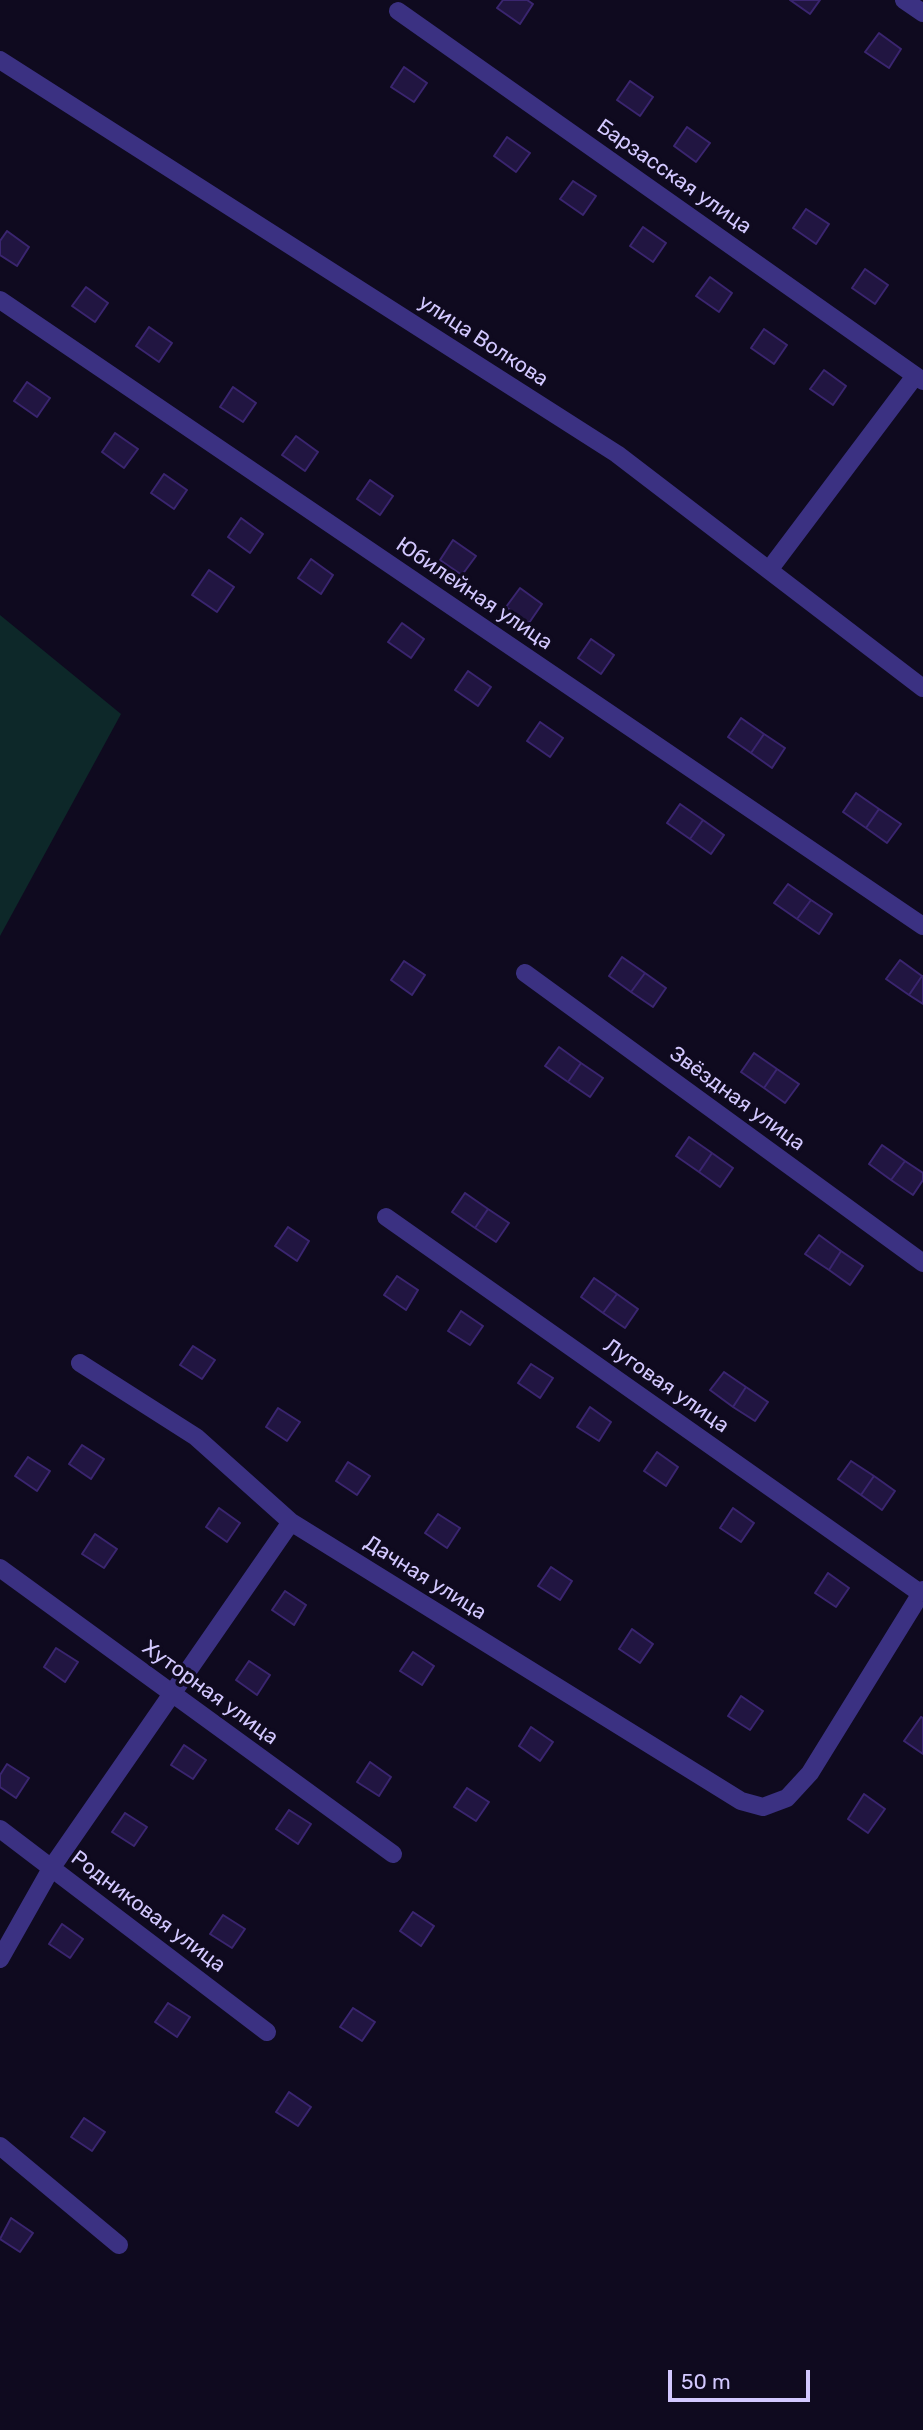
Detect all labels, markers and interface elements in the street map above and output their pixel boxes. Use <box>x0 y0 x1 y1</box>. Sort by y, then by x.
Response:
street label: Барзасская улица <box>592 114 756 240</box>
street label: улица Волкова <box>413 290 553 392</box>
street label: Юбилейная улица <box>391 532 557 656</box>
street label: Звёздная улица <box>664 1041 810 1157</box>
street label: Луговая улица <box>598 1333 734 1439</box>
street label: Дачная улица <box>359 1530 491 1626</box>
street label: Хуторная улица <box>137 1635 283 1751</box>
street label: Родниковая улица <box>66 1846 230 1978</box>
scale bar <box>671 2356 813 2400</box>
text: 50 m <box>681 2369 731 2394</box>

